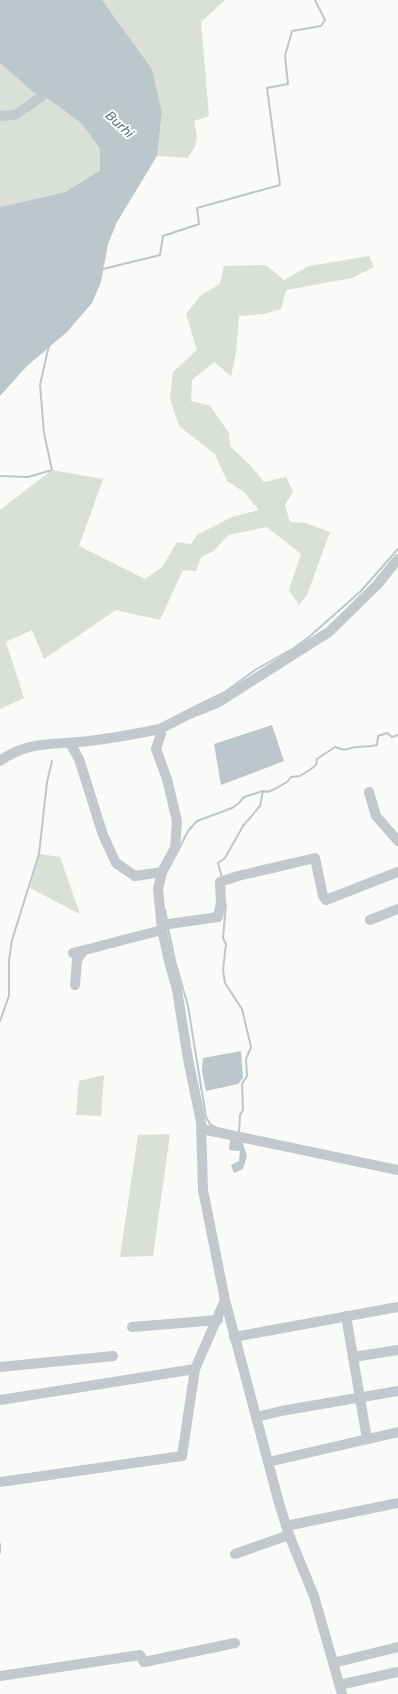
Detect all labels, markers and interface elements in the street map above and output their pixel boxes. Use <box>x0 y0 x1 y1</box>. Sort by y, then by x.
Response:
water label: Burhi <box>103 108 137 142</box>

